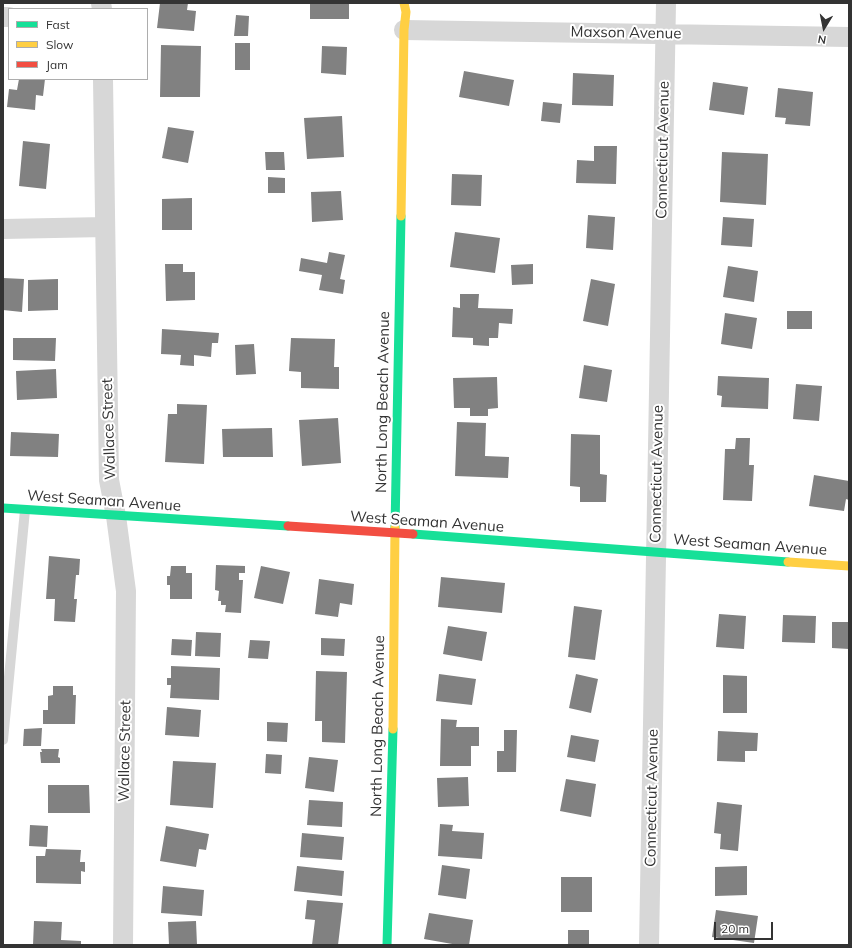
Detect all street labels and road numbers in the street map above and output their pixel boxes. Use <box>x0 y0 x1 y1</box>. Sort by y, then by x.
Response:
street label: Maxson Avenue <box>570 23 682 43</box>
street label: Connecticut Avenue <box>653 81 673 219</box>
street label: North Long Beach Avenue <box>372 311 394 493</box>
street label: Wallace Street <box>98 378 120 480</box>
street label: Connecticut Avenue <box>647 405 667 543</box>
street label: West Seaman Avenue <box>27 487 181 515</box>
street label: West Seaman Avenue <box>350 508 504 536</box>
street label: West Seaman Avenue <box>673 531 827 559</box>
street label: North Long Beach Avenue <box>367 635 389 817</box>
street label: Wallace Street <box>115 700 135 802</box>
street label: Connecticut Avenue <box>642 729 662 867</box>

